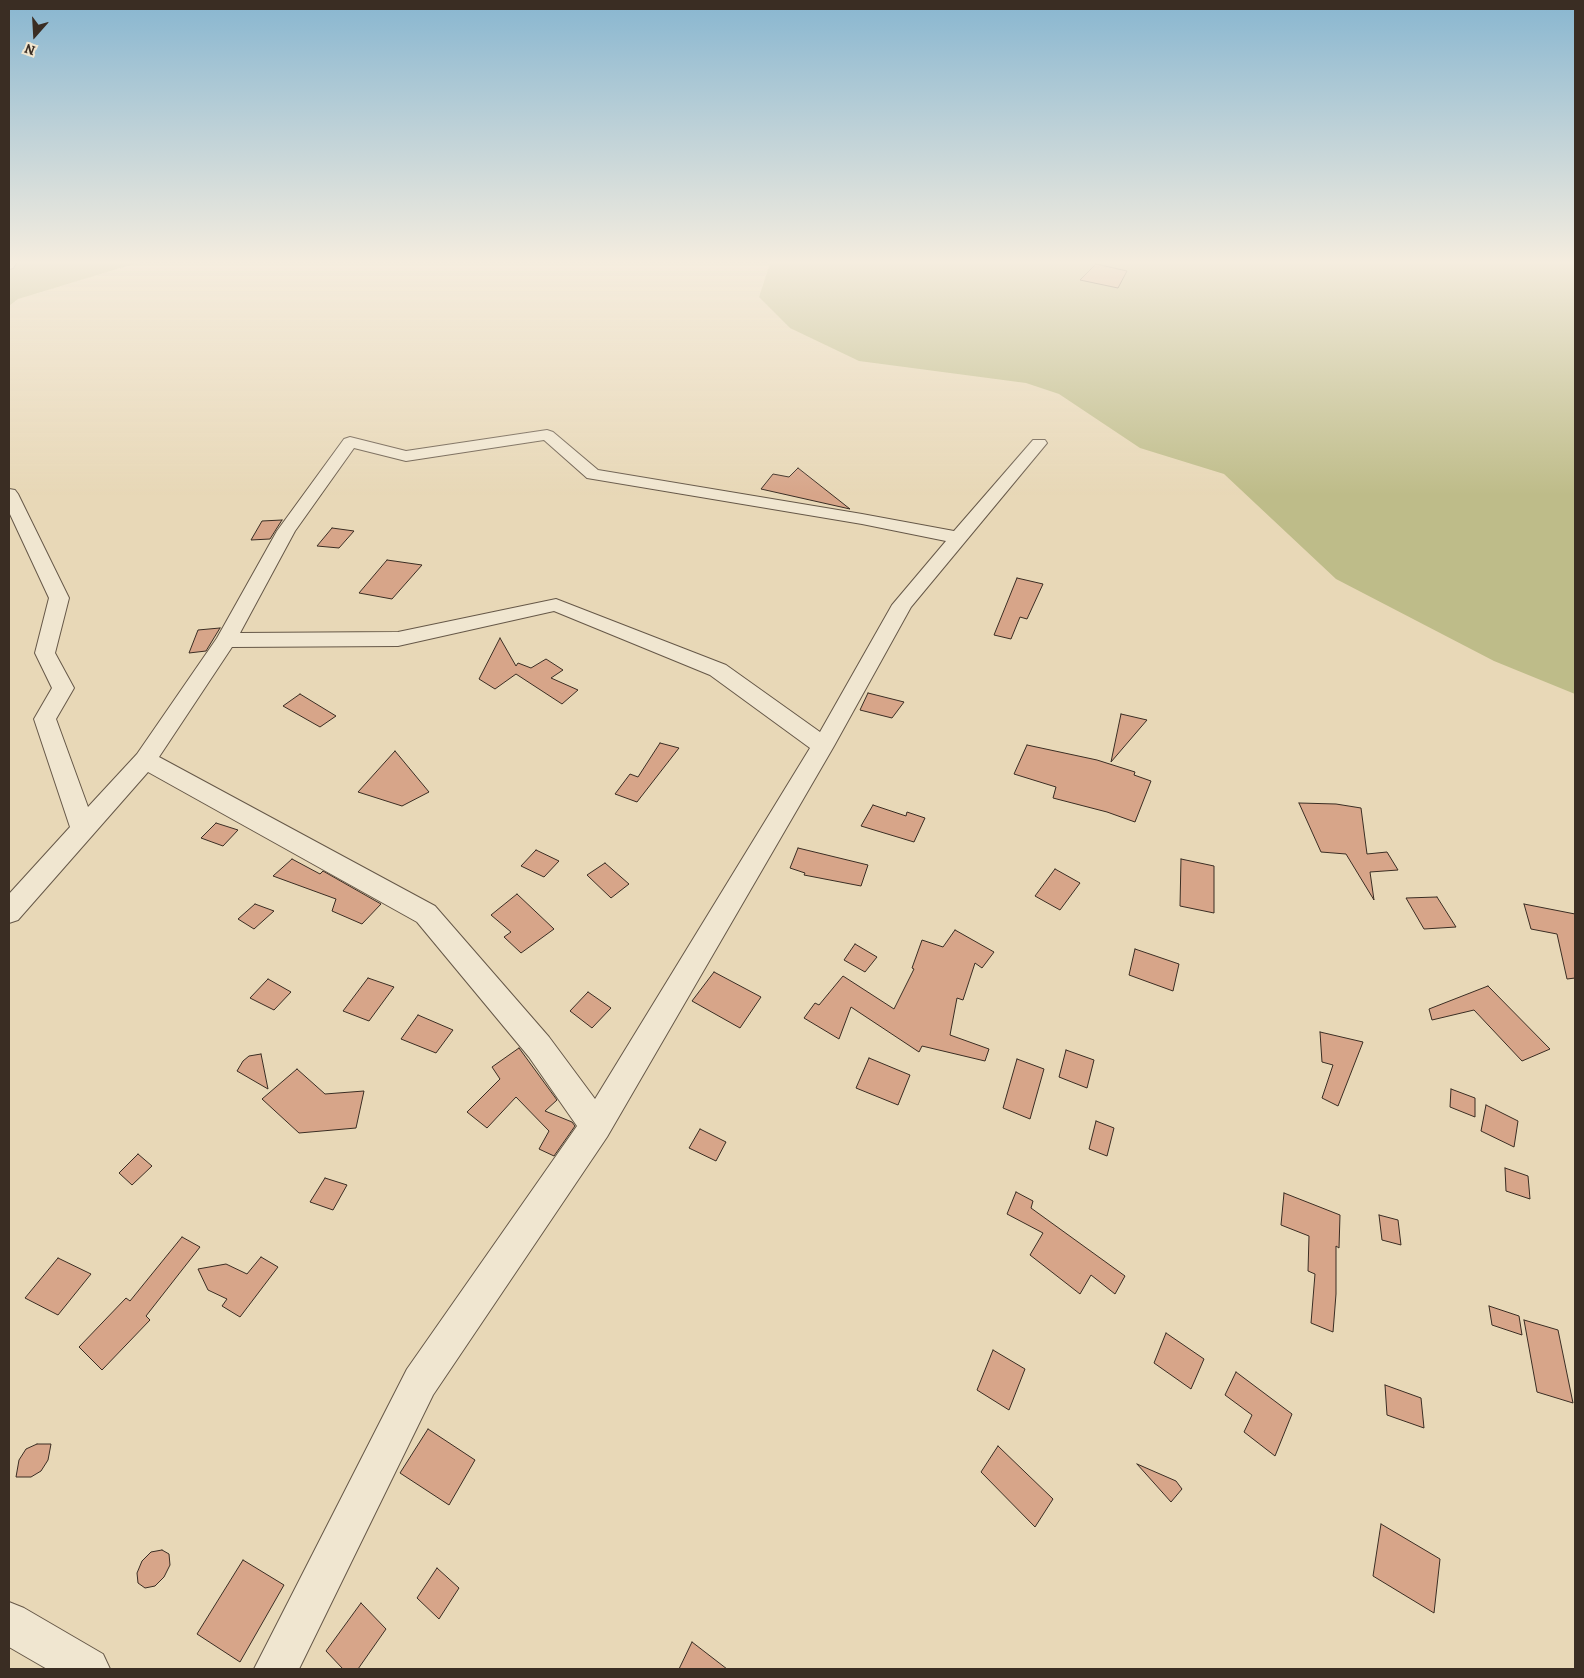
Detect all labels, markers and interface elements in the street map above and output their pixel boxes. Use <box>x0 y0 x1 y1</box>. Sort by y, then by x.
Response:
north arrow <box>10 10 60 60</box>
text: N <box>22 39 38 60</box>

